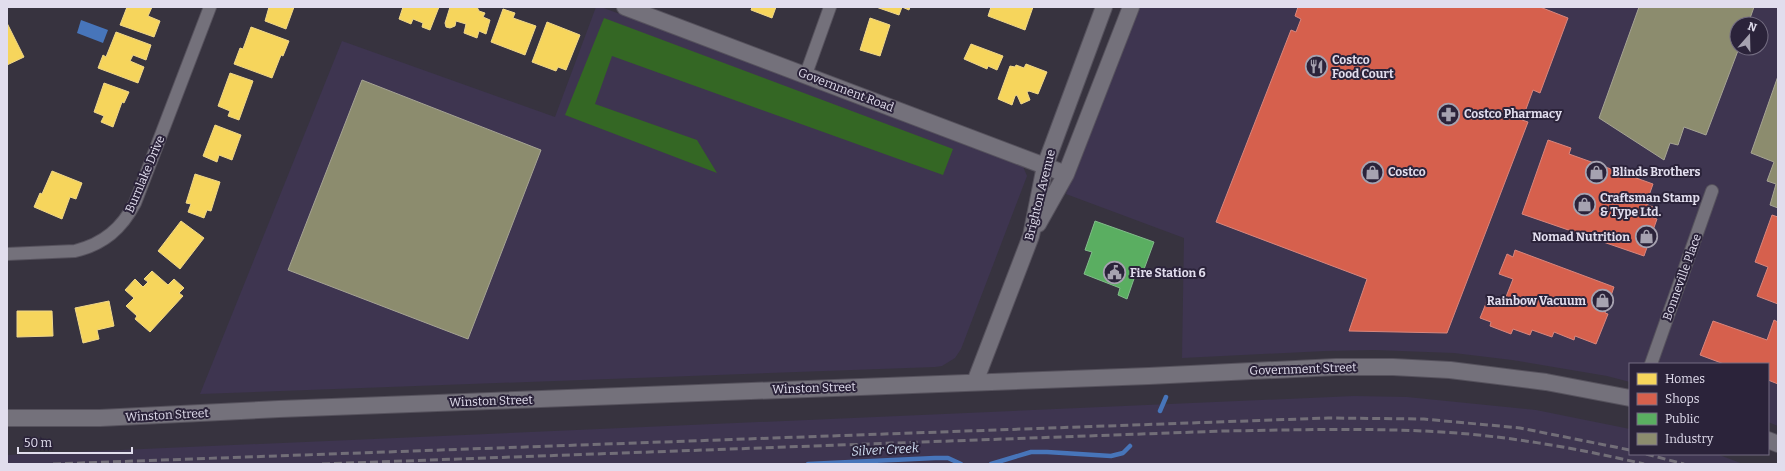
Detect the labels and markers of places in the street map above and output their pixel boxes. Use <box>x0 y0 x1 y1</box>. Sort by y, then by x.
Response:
place label: Costco Food Court <box>1332 53 1394 81</box>
restaurant icon: Costco Food Court <box>1304 54 1330 80</box>
pharmacy icon: Costco Pharmacy <box>1435 101 1461 127</box>
place label: Costco Pharmacy <box>1464 107 1562 121</box>
shop icon: Costco <box>1359 159 1385 185</box>
shop icon: Blinds Brothers <box>1583 159 1609 185</box>
place label: Costco <box>1388 165 1426 179</box>
place label: Blinds Brothers <box>1612 165 1701 179</box>
place label: Craftsman Stamp & Type Ltd. <box>1600 191 1700 219</box>
shop icon: Craftsman Stamp & Type Ltd. <box>1571 192 1597 218</box>
shop icon: Nomad Nutrition <box>1633 224 1659 250</box>
place label: Nomad Nutrition <box>1532 230 1630 244</box>
public building icon: Fire Station 6 <box>1101 260 1127 286</box>
place label: Fire Station 6 <box>1130 266 1206 280</box>
shop icon: Rainbow Vacuum <box>1589 288 1615 314</box>
place label: Rainbow Vacuum <box>1487 294 1587 308</box>

